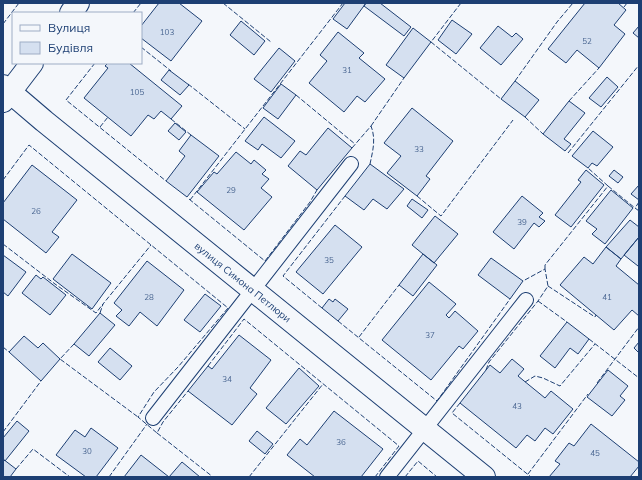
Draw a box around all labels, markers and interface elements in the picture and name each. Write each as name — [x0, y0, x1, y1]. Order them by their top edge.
legend — [12, 12, 142, 64]
text: Вулиця — [48, 20, 90, 35]
house number: 103 — [160, 27, 174, 37]
house number: 52 — [582, 36, 592, 46]
text: Будівля — [48, 40, 93, 55]
house number: 31 — [342, 65, 352, 75]
house number: 105 — [130, 87, 144, 97]
house number: 33 — [414, 144, 424, 154]
house number: 29 — [226, 185, 236, 195]
house number: 26 — [31, 206, 41, 216]
house number: 39 — [517, 217, 527, 227]
street label: вулиця Симона Петлюри — [192, 240, 294, 325]
house number: 35 — [324, 255, 334, 265]
house number: 28 — [144, 292, 154, 302]
house number: 41 — [602, 292, 612, 302]
house number: 37 — [425, 330, 435, 340]
house number: 34 — [222, 374, 232, 384]
house number: 43 — [512, 401, 522, 411]
house number: 36 — [336, 437, 346, 447]
house number: 30 — [82, 446, 92, 456]
house number: 45 — [590, 448, 600, 458]

